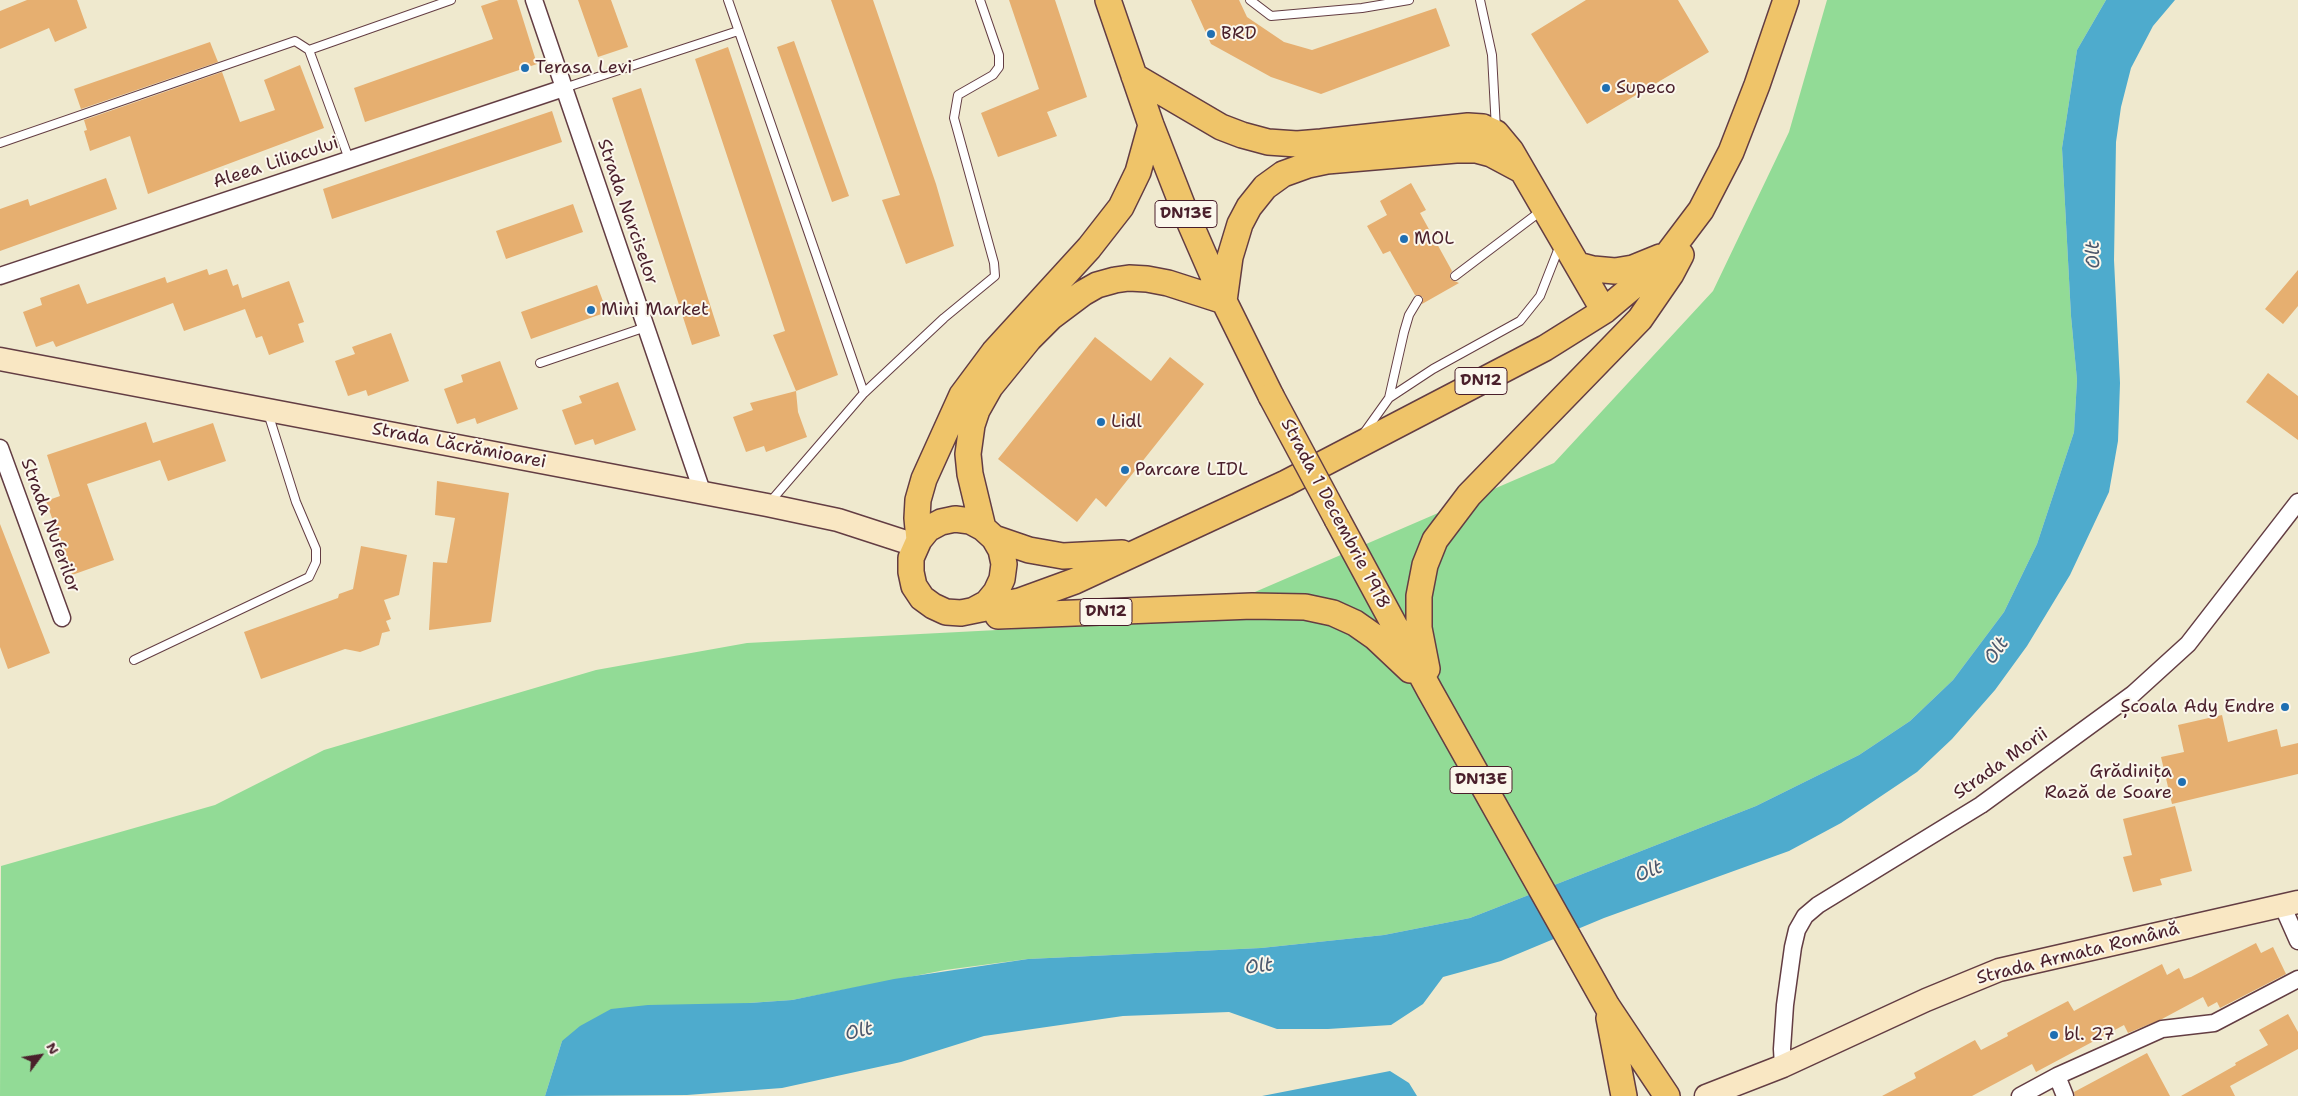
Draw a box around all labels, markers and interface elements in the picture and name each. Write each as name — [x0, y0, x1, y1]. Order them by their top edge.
place label: BRD — [1221, 23, 1257, 45]
marker: BRD — [1205, 28, 1217, 40]
place label: Terasa Levi — [535, 57, 632, 79]
marker: Terasa Levi — [519, 62, 531, 74]
place label: Supeco — [1616, 77, 1676, 99]
marker: Supeco — [1600, 82, 1612, 94]
street label: Aleea Liliacului — [210, 133, 342, 193]
street label: Strada Narciselor — [592, 136, 662, 288]
road number: DN13E — [1155, 200, 1217, 228]
place label: MOL — [1414, 228, 1454, 250]
marker: MOL — [1398, 233, 1410, 245]
water label: Olt — [2082, 241, 2106, 269]
place label: Mini Market — [601, 299, 709, 321]
marker: Mini Market — [585, 304, 597, 316]
road number: DN12 — [1455, 368, 1507, 394]
place label: Lidl — [1111, 411, 1142, 433]
street label: Strada 1 Decembrie 1918 — [1276, 415, 1394, 613]
marker: Lidl — [1095, 416, 1107, 428]
street label: Strada Lăcrămioarei — [370, 419, 548, 473]
street label: Strada Nuferilor — [16, 456, 84, 596]
place label: Parcare LIDL — [1135, 459, 1248, 481]
marker: Parcare LIDL — [1119, 464, 1131, 476]
road number: DN12 — [1080, 598, 1132, 626]
water label: Olt — [1980, 633, 2014, 669]
place label: Școala Ady Endre — [2120, 696, 2275, 718]
marker: Școala Ady Endre — [2279, 701, 2291, 713]
street label: Strada Morii — [1949, 723, 2053, 805]
place label: Grădinița Rază de Soare — [2044, 761, 2172, 804]
road number: DN13E — [1450, 766, 1512, 794]
marker: Grădinița Rază de Soare — [2176, 776, 2188, 788]
water label: Olt — [1632, 856, 1666, 888]
street label: Strada Armata Română — [1974, 918, 2182, 990]
water label: Olt — [1244, 954, 1274, 980]
water label: Olt — [843, 1018, 875, 1046]
place label: bl. 27 — [2064, 1024, 2115, 1046]
marker: bl. 27 — [2048, 1029, 2060, 1041]
north arrow — [15, 1031, 65, 1081]
text: N — [42, 1039, 63, 1058]

